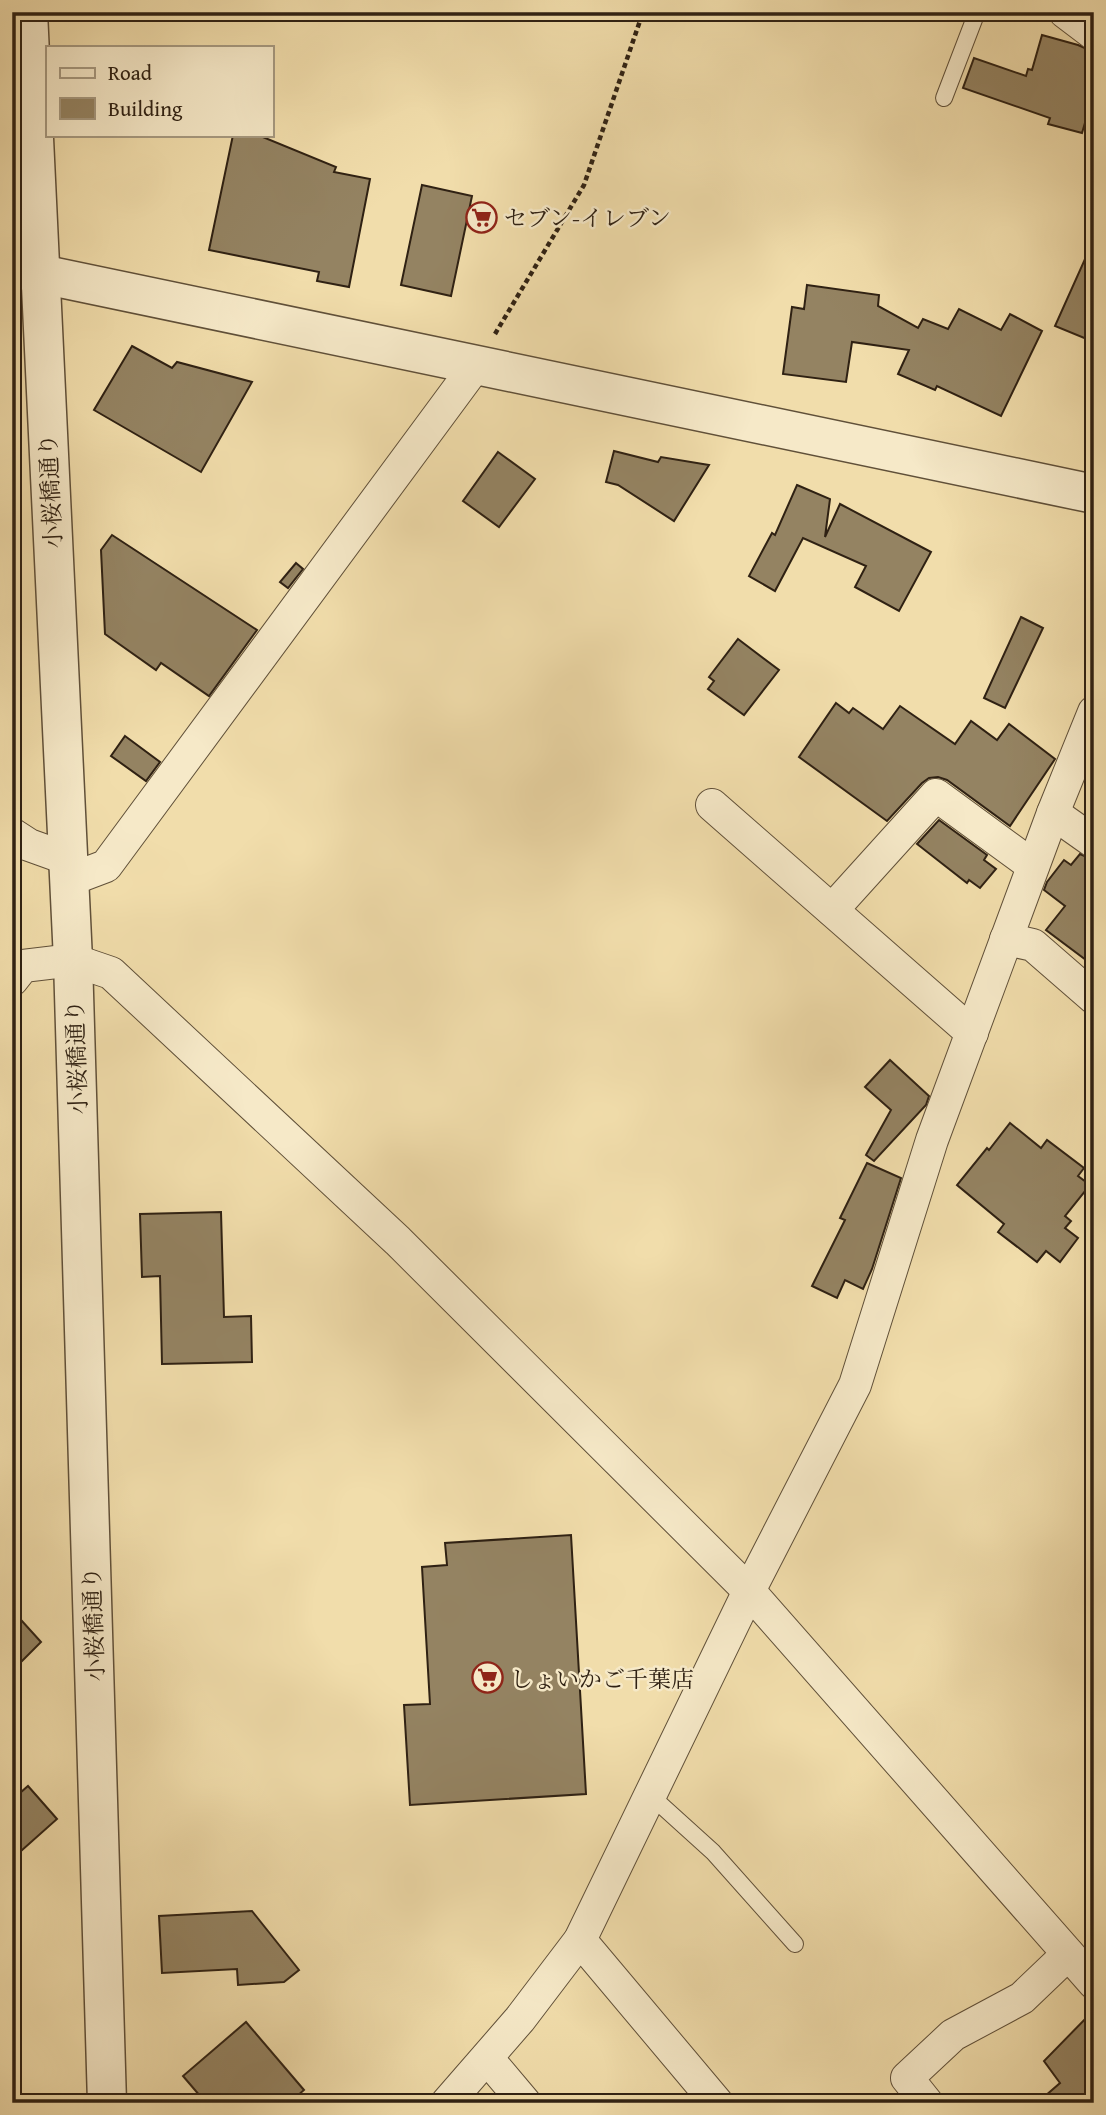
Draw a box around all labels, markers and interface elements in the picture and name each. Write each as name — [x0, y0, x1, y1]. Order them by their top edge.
legend — [46, 46, 273, 136]
text: Road — [108, 57, 153, 88]
text: Building — [108, 93, 183, 124]
supermarket icon: セブン-イレブン — [464, 200, 498, 234]
place label: セブン-イレブン — [504, 201, 671, 234]
street label: 小桜橋通り — [31, 433, 69, 549]
street label: 小桜橋通り — [58, 999, 94, 1115]
street label: 小桜橋通り — [75, 1566, 111, 1682]
supermarket icon: しょいかご千葉店 — [470, 1661, 504, 1695]
place label: しょいかご千葉店 — [510, 1662, 694, 1695]

